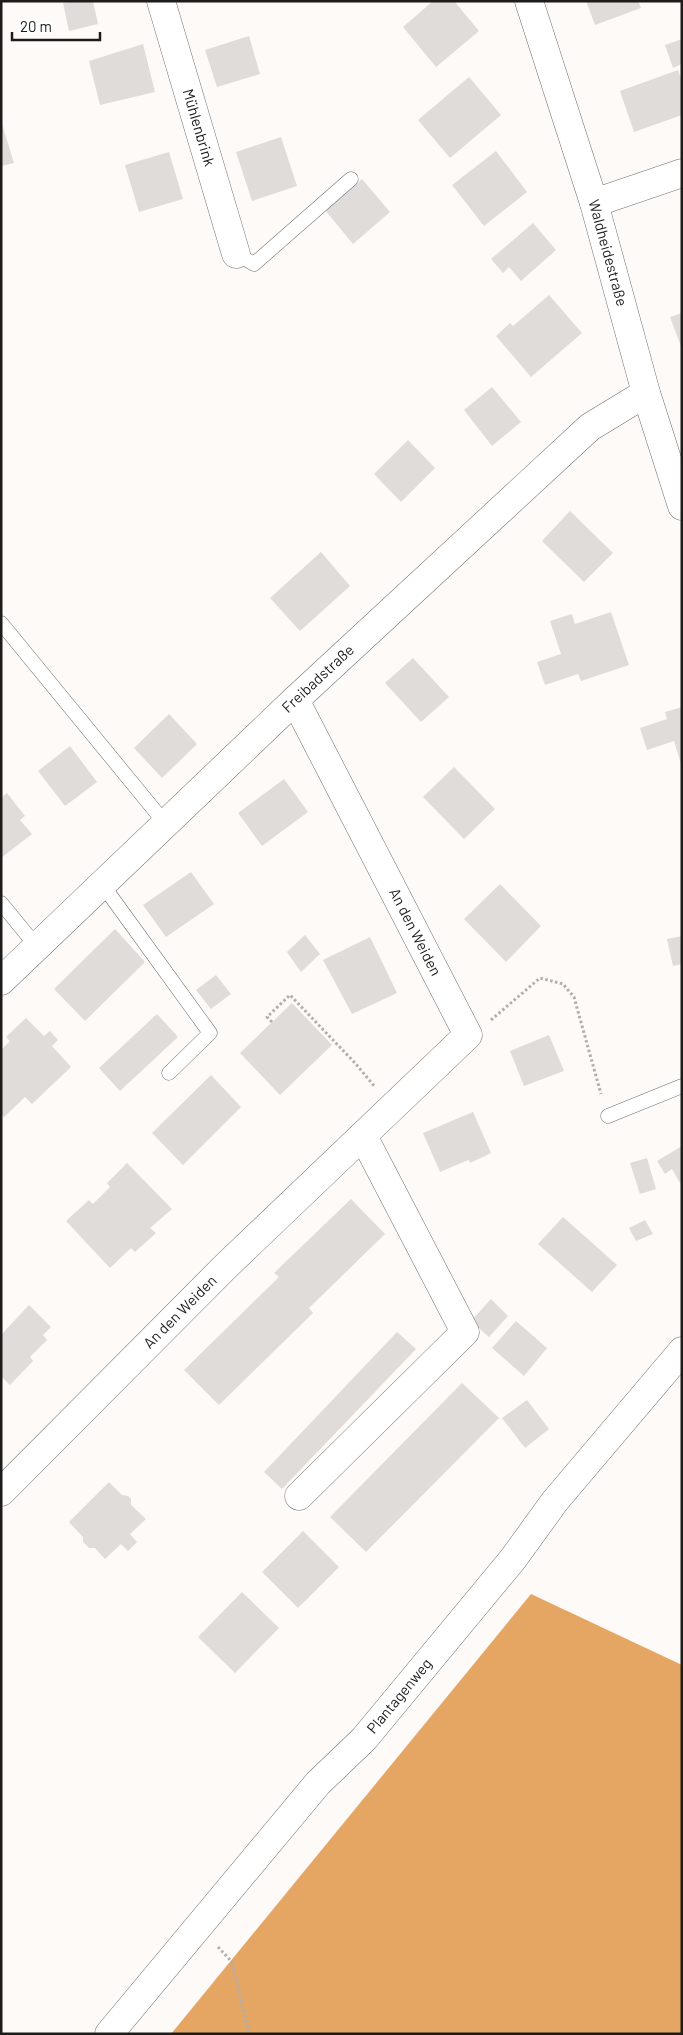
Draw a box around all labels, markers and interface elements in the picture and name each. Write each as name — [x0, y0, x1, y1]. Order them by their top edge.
scale bar — [12, 10, 100, 42]
text: 20 m — [20, 17, 52, 35]
street label: Mühlenbrink — [180, 87, 220, 168]
street label: Waldheidestraße — [585, 197, 632, 308]
street label: Freibadstraße — [278, 640, 357, 716]
street label: An den Weiden — [386, 885, 446, 978]
street label: An den Weiden — [139, 1271, 220, 1352]
street label: Plantagenweg — [363, 1654, 435, 1737]

